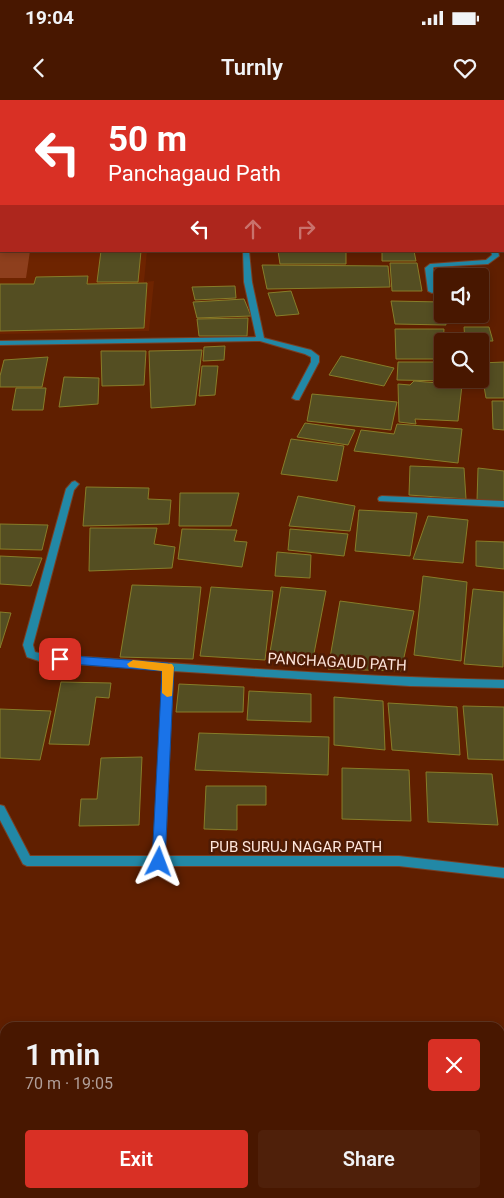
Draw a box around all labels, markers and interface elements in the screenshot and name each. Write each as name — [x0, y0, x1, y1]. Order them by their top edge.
text: 19:04 — [25, 6, 74, 29]
icon: back — [25, 54, 53, 82]
icon: heart — [451, 54, 479, 82]
text: Turnly — [221, 55, 283, 80]
text: 50 m — [108, 119, 187, 160]
icon: left — [25, 120, 90, 185]
text: Panchagaud Path — [108, 161, 281, 186]
icon: left — [186, 215, 214, 243]
icon: ahead — [239, 215, 267, 243]
icon: right — [292, 215, 320, 243]
map controls — [434, 268, 489, 388]
button: sound — [434, 268, 489, 323]
button: search — [434, 333, 489, 388]
pin — [39, 638, 81, 680]
icon: arrive — [46, 645, 74, 673]
street label: PANCHAGAUD PATH — [267, 649, 407, 675]
position arrow — [132, 835, 184, 887]
street label: PUB SURUJ NAGAR PATH — [210, 838, 382, 856]
text: 1 min — [25, 1037, 100, 1072]
button: close — [428, 1039, 480, 1091]
text: 70 m · 19:05 — [25, 1074, 113, 1093]
button: Exit — [25, 1130, 248, 1188]
button: Share — [258, 1130, 480, 1188]

